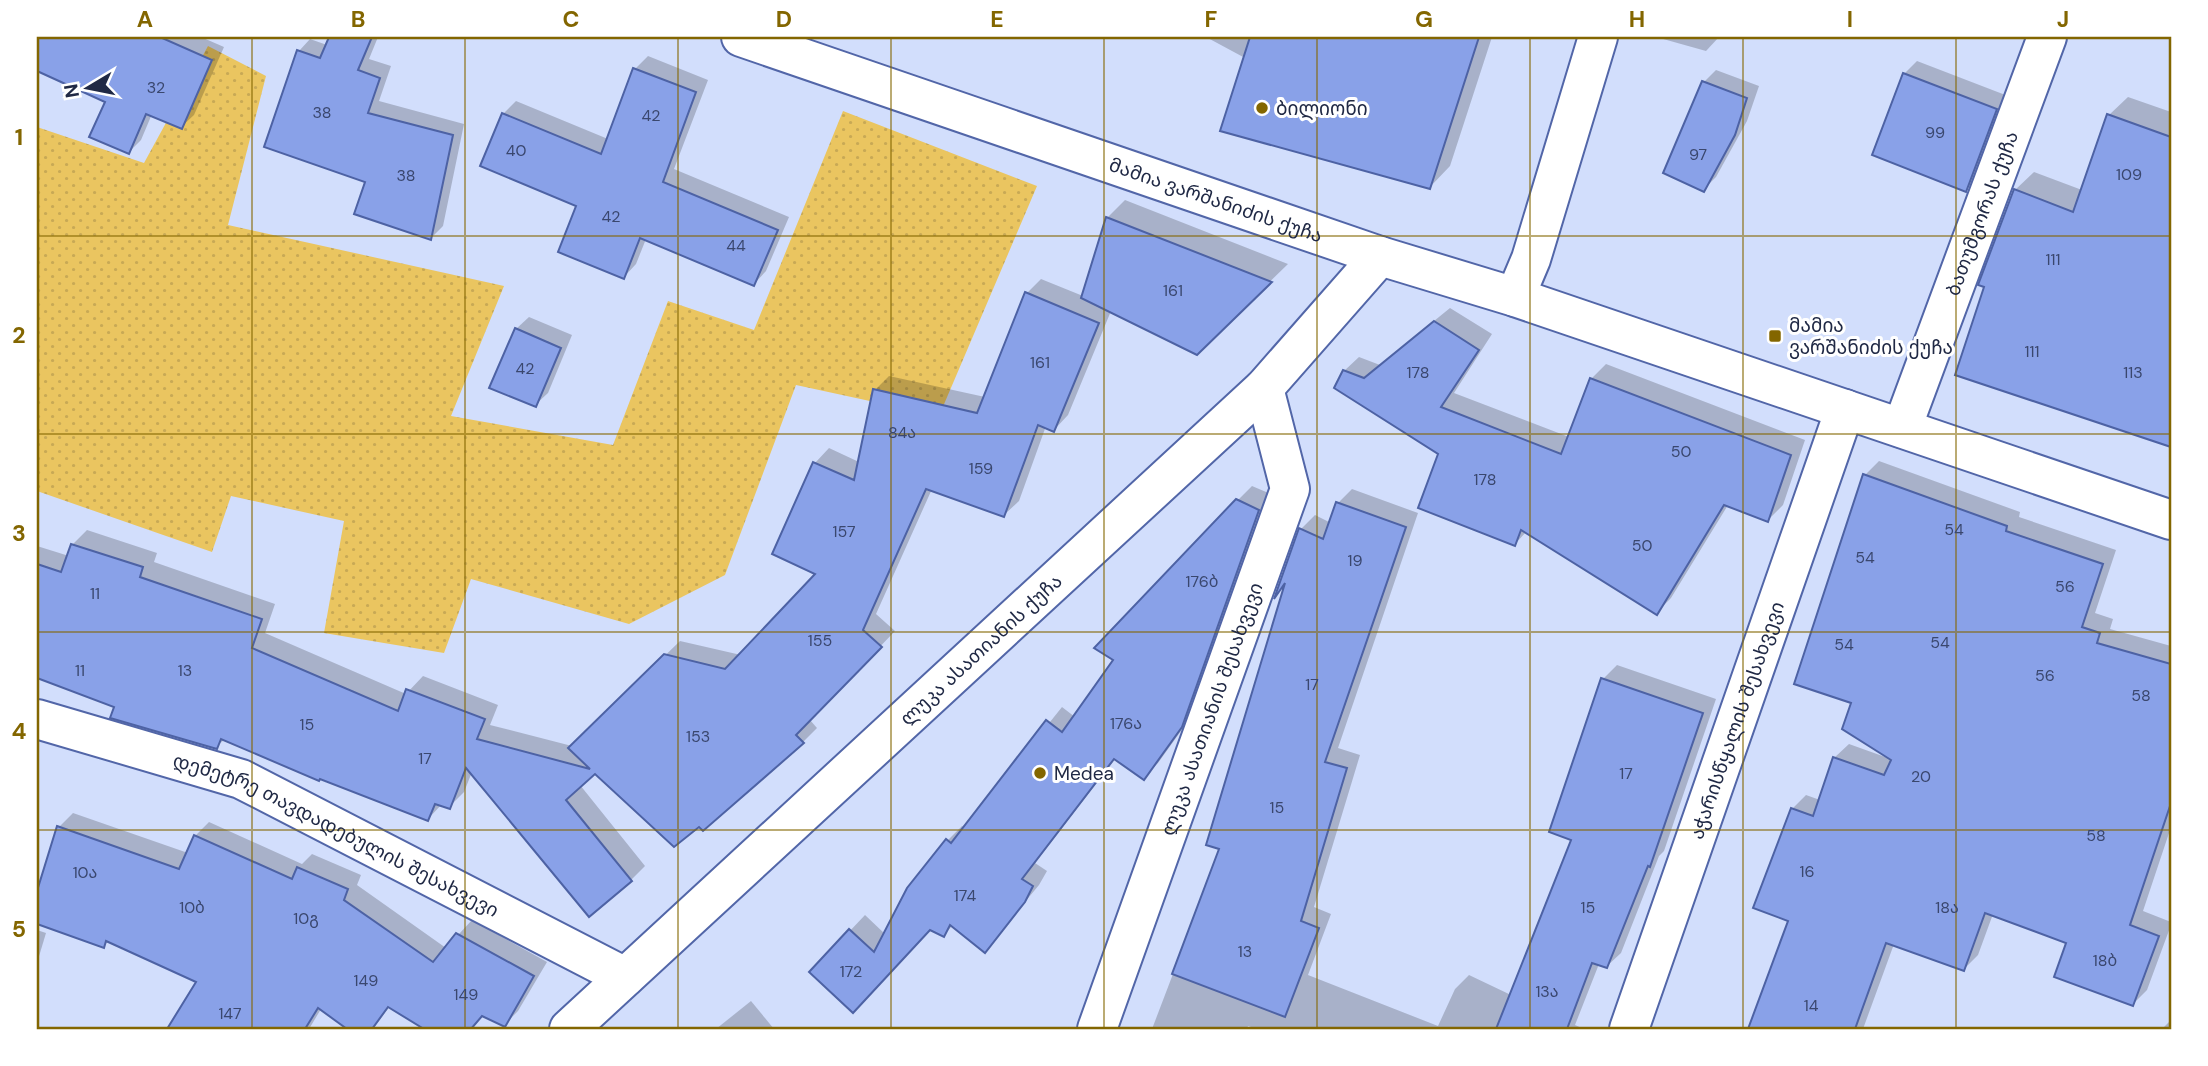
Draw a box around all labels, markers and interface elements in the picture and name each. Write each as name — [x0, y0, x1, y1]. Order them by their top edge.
text: A — [137, 4, 153, 34]
text: B — [351, 4, 365, 34]
text: C — [563, 4, 579, 34]
text: D — [776, 4, 792, 34]
text: E — [990, 4, 1004, 34]
text: F — [1205, 4, 1218, 34]
text: G — [1415, 4, 1433, 34]
text: H — [1629, 4, 1645, 34]
text: I — [1847, 4, 1853, 34]
text: J — [2057, 4, 2069, 34]
north arrow — [52, 52, 122, 122]
house number: 32 — [147, 77, 165, 98]
text: N — [58, 82, 85, 100]
place label: ბილიონი — [1276, 96, 1368, 121]
marker: ბილიონი — [1254, 100, 1270, 116]
house number: 38 — [312, 102, 332, 123]
house number: 42 — [642, 105, 660, 126]
text: 1 — [15, 122, 23, 152]
house number: 99 — [1925, 122, 1945, 143]
street label: ბათუმგორას ქუჩა — [1940, 128, 2024, 299]
house number: 40 — [506, 140, 526, 161]
house number: 97 — [1689, 144, 1707, 165]
street label: მამია ვარშანიძის ქუჩა — [1106, 152, 1326, 248]
house number: 109 — [2116, 164, 2142, 185]
house number: 38 — [396, 165, 416, 186]
house number: 42 — [602, 206, 620, 227]
house number: 44 — [726, 235, 746, 256]
house number: 111 — [2046, 249, 2060, 270]
house number: 161 — [1163, 280, 1183, 301]
place label: მამია ვარშანიძის ქუჩა — [1789, 313, 1953, 360]
text: 2 — [12, 320, 26, 350]
marker: მამია ვარშანიძის ქუჩა — [1767, 328, 1783, 344]
house number: 111 — [2025, 341, 2039, 362]
house number: 161 — [1030, 352, 1050, 373]
house number: 42 — [516, 358, 534, 379]
house number: 178 — [1407, 362, 1430, 383]
house number: 113 — [2123, 362, 2143, 383]
house number: 84ა — [888, 422, 916, 443]
house number: 50 — [1671, 441, 1691, 462]
house number: 159 — [969, 458, 993, 479]
house number: 178 — [1474, 469, 1497, 490]
text: 3 — [12, 518, 26, 548]
house number: 54 — [1944, 519, 1964, 540]
house number: 157 — [832, 521, 856, 542]
house number: 50 — [1632, 535, 1652, 556]
house number: 54 — [1855, 547, 1875, 568]
house number: 19 — [1347, 550, 1363, 571]
street label: ლუკა ასათიანის ქუჩა — [895, 569, 1067, 731]
house number: 176ბ — [1186, 571, 1218, 592]
house number: 56 — [2055, 576, 2075, 597]
street label: ლუკა ასათიანის შესახვევი — [1155, 579, 1269, 839]
house number: 11 — [90, 583, 100, 604]
street label: აჭარისწყალის შესახვევი — [1684, 598, 1790, 843]
house number: 155 — [808, 630, 832, 651]
house number: 54 — [1930, 632, 1950, 653]
house number: 54 — [1834, 634, 1854, 655]
house number: 11 — [75, 660, 85, 681]
house number: 13 — [178, 660, 192, 681]
house number: 56 — [2035, 665, 2055, 686]
house number: 17 — [1305, 674, 1319, 695]
house number: 58 — [2131, 685, 2151, 706]
house number: 176ა — [1110, 713, 1142, 734]
house number: 15 — [300, 714, 314, 735]
text: 4 — [12, 716, 27, 746]
house number: 153 — [686, 726, 710, 747]
street label: დემეტრე თავდადებულის შესახვევი — [170, 748, 503, 923]
house number: 17 — [418, 748, 432, 769]
place label: Medea — [1054, 761, 1114, 786]
house number: 17 — [1619, 763, 1633, 784]
marker: Medea — [1032, 765, 1048, 781]
house number: 20 — [1911, 766, 1931, 787]
house number: 15 — [1270, 797, 1284, 818]
house number: 58 — [2086, 825, 2106, 846]
house number: 16 — [1799, 861, 1815, 882]
house number: 10ა — [73, 862, 97, 883]
house number: 174 — [954, 885, 976, 906]
house number: 10ბ — [179, 897, 205, 918]
house number: 15 — [1581, 897, 1595, 918]
house number: 18ა — [1935, 897, 1959, 918]
house number: 10გ — [293, 908, 319, 929]
text: 5 — [12, 914, 26, 944]
house number: 13 — [1238, 941, 1252, 962]
house number: 18ბ — [2093, 950, 2117, 971]
house number: 172 — [840, 961, 862, 982]
house number: 149 — [354, 970, 378, 991]
house number: 13ა — [1535, 981, 1559, 1002]
house number: 149 — [454, 984, 478, 1005]
house number: 14 — [1804, 995, 1819, 1016]
house number: 147 — [218, 1003, 242, 1024]

